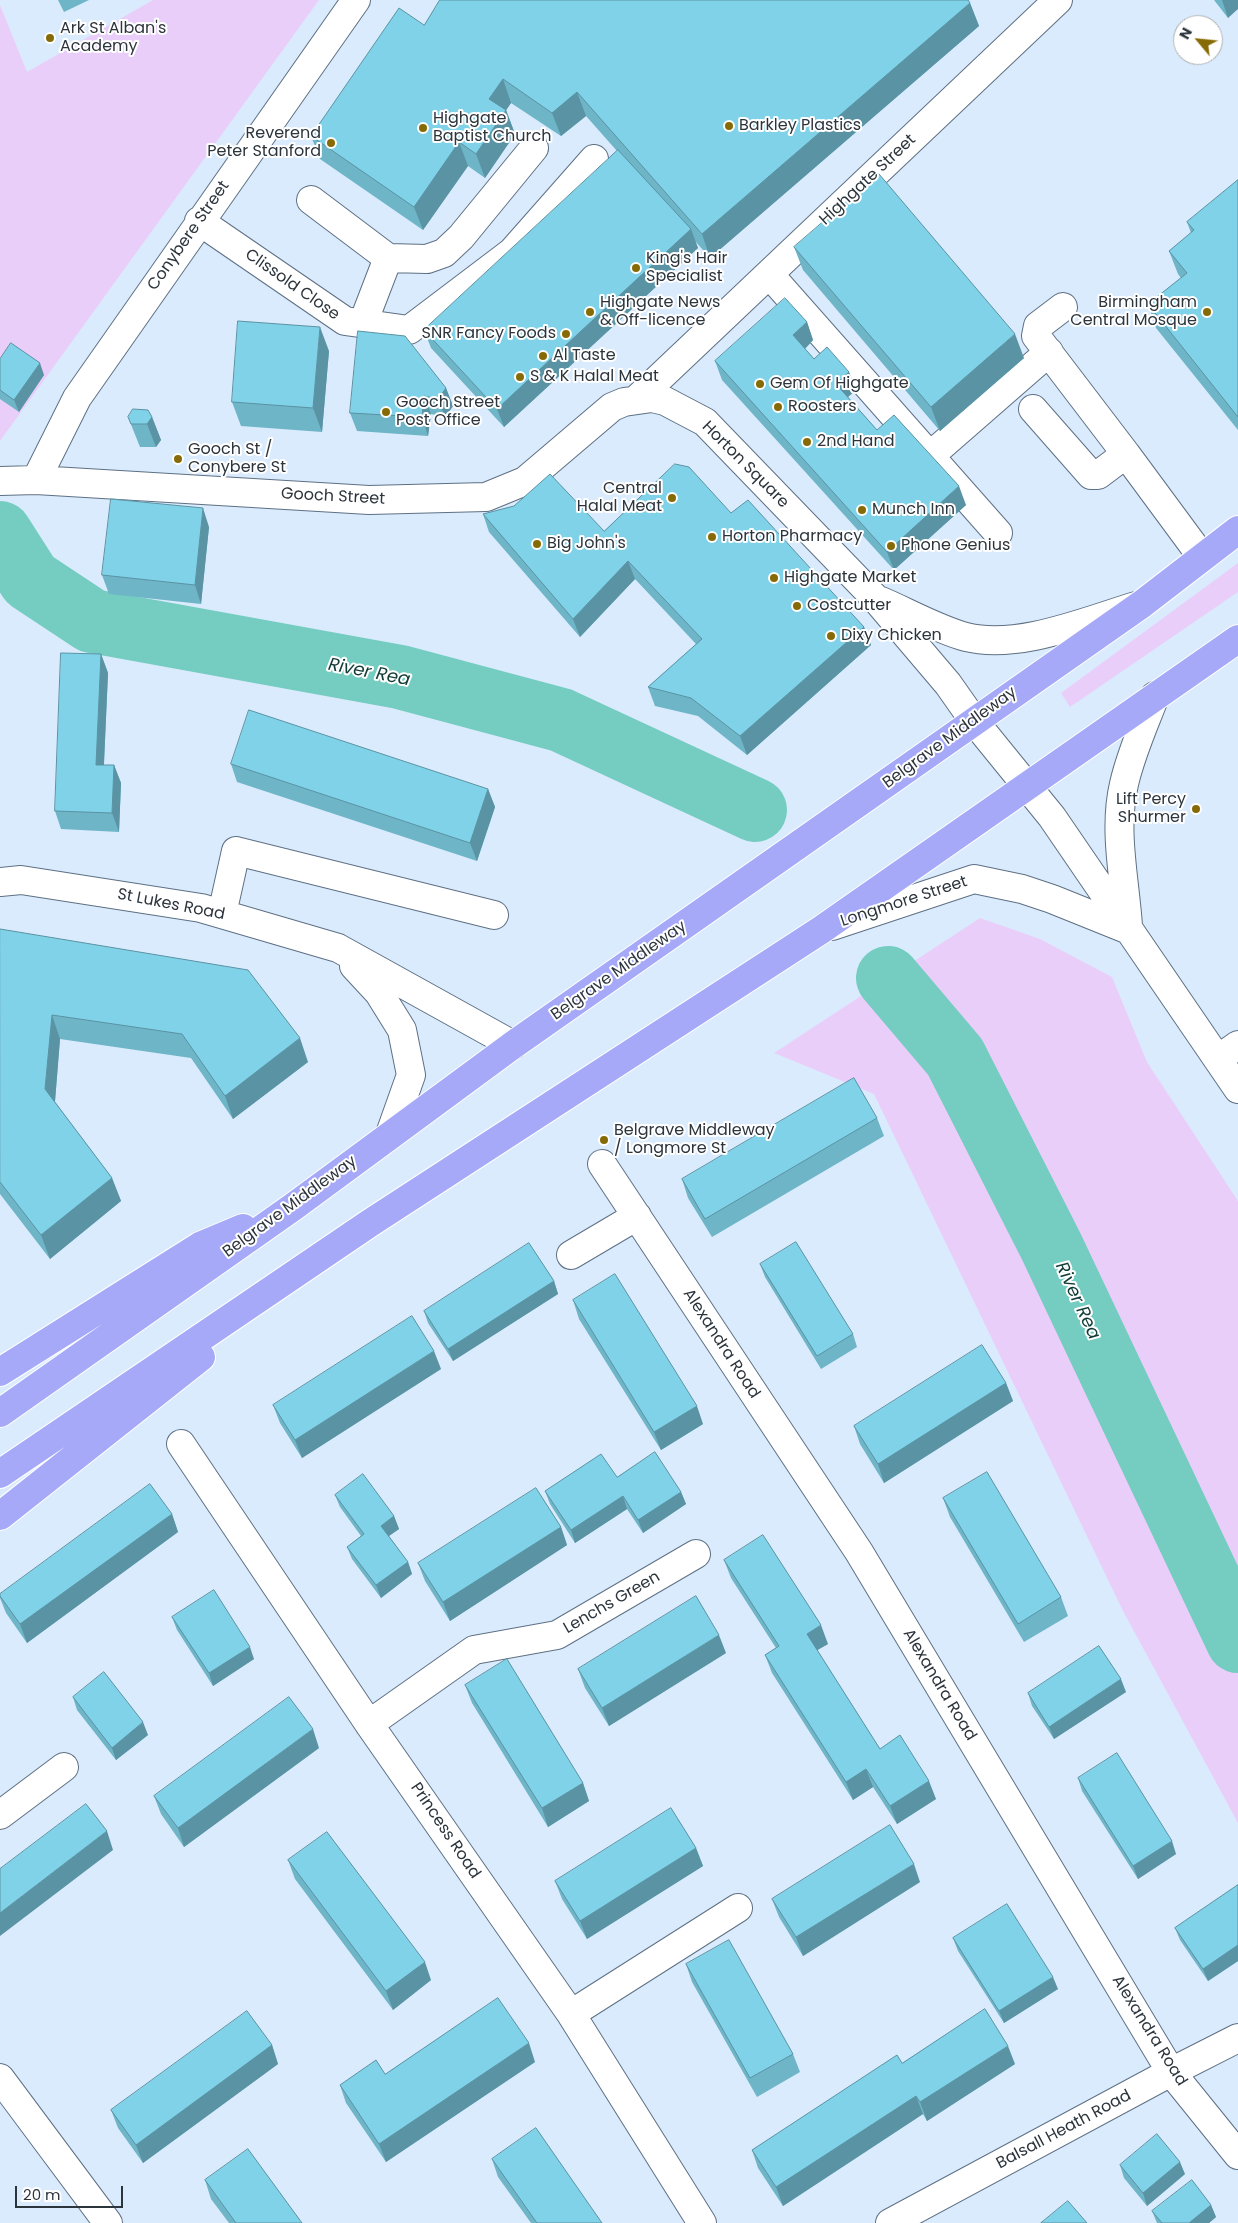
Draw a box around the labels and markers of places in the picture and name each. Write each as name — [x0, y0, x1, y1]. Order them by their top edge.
place label: Ark St Alban's Academy — [60, 19, 166, 57]
marker: Ark St Alban's Academy — [44, 32, 56, 44]
place label: Highgate Baptist Church — [433, 109, 551, 147]
place label: Barkley Plastics — [739, 116, 861, 136]
marker: Barkley Plastics — [723, 120, 735, 132]
marker: Highgate Baptist Church — [417, 122, 429, 134]
place label: Reverend Peter Stanford — [207, 124, 321, 162]
marker: Reverend Peter Stanford — [325, 137, 337, 149]
place label: King's Hair Specialist — [646, 249, 728, 287]
marker: King's Hair Specialist — [630, 262, 642, 274]
place label: Highgate News & Off-licence — [600, 293, 720, 331]
place label: Birmingham Central Mosque — [1070, 293, 1197, 331]
marker: Highgate News & Off-licence — [584, 306, 596, 318]
marker: Birmingham Central Mosque — [1201, 306, 1213, 318]
place label: SNR Fancy Foods — [422, 324, 556, 344]
marker: SNR Fancy Foods — [560, 328, 572, 340]
place label: Al Taste — [553, 346, 616, 366]
marker: Al Taste — [537, 350, 549, 362]
place label: S & K Halal Meat — [530, 367, 659, 387]
marker: S & K Halal Meat — [514, 371, 526, 383]
place label: Gem Of Highgate — [770, 374, 909, 394]
marker: Gem Of Highgate — [754, 378, 766, 390]
place label: Gooch Street Post Office — [396, 393, 500, 431]
place label: Roosters — [788, 397, 857, 417]
marker: Roosters — [772, 401, 784, 413]
marker: Gooch Street Post Office — [380, 406, 392, 418]
place label: 2nd Hand — [817, 432, 894, 452]
marker: 2nd Hand — [801, 436, 813, 448]
place label: Gooch St / Conybere St — [188, 440, 286, 478]
marker: Gooch St / Conybere St — [172, 453, 184, 465]
place label: Central Halal Meat — [577, 479, 662, 517]
marker: Central Halal Meat — [666, 492, 678, 504]
place label: Munch Inn — [872, 500, 955, 520]
marker: Munch Inn — [856, 504, 868, 516]
place label: Horton Pharmacy — [722, 527, 862, 547]
marker: Horton Pharmacy — [706, 531, 718, 543]
place label: Big John's — [547, 534, 626, 554]
place label: Phone Genius — [901, 536, 1010, 556]
marker: Big John's — [531, 538, 543, 550]
marker: Phone Genius — [885, 540, 897, 552]
place label: Highgate Market — [784, 568, 916, 588]
marker: Highgate Market — [768, 572, 780, 584]
place label: Costcutter — [807, 596, 891, 616]
marker: Costcutter — [791, 600, 803, 612]
place label: Dixy Chicken — [841, 626, 942, 646]
marker: Dixy Chicken — [825, 630, 837, 642]
place label: Lift Percy Shurmer — [1116, 790, 1186, 828]
marker: Lift Percy Shurmer — [1190, 803, 1202, 815]
place label: Belgrave Middleway / Longmore St — [614, 1121, 775, 1159]
marker: Belgrave Middleway / Longmore St — [598, 1134, 610, 1146]

